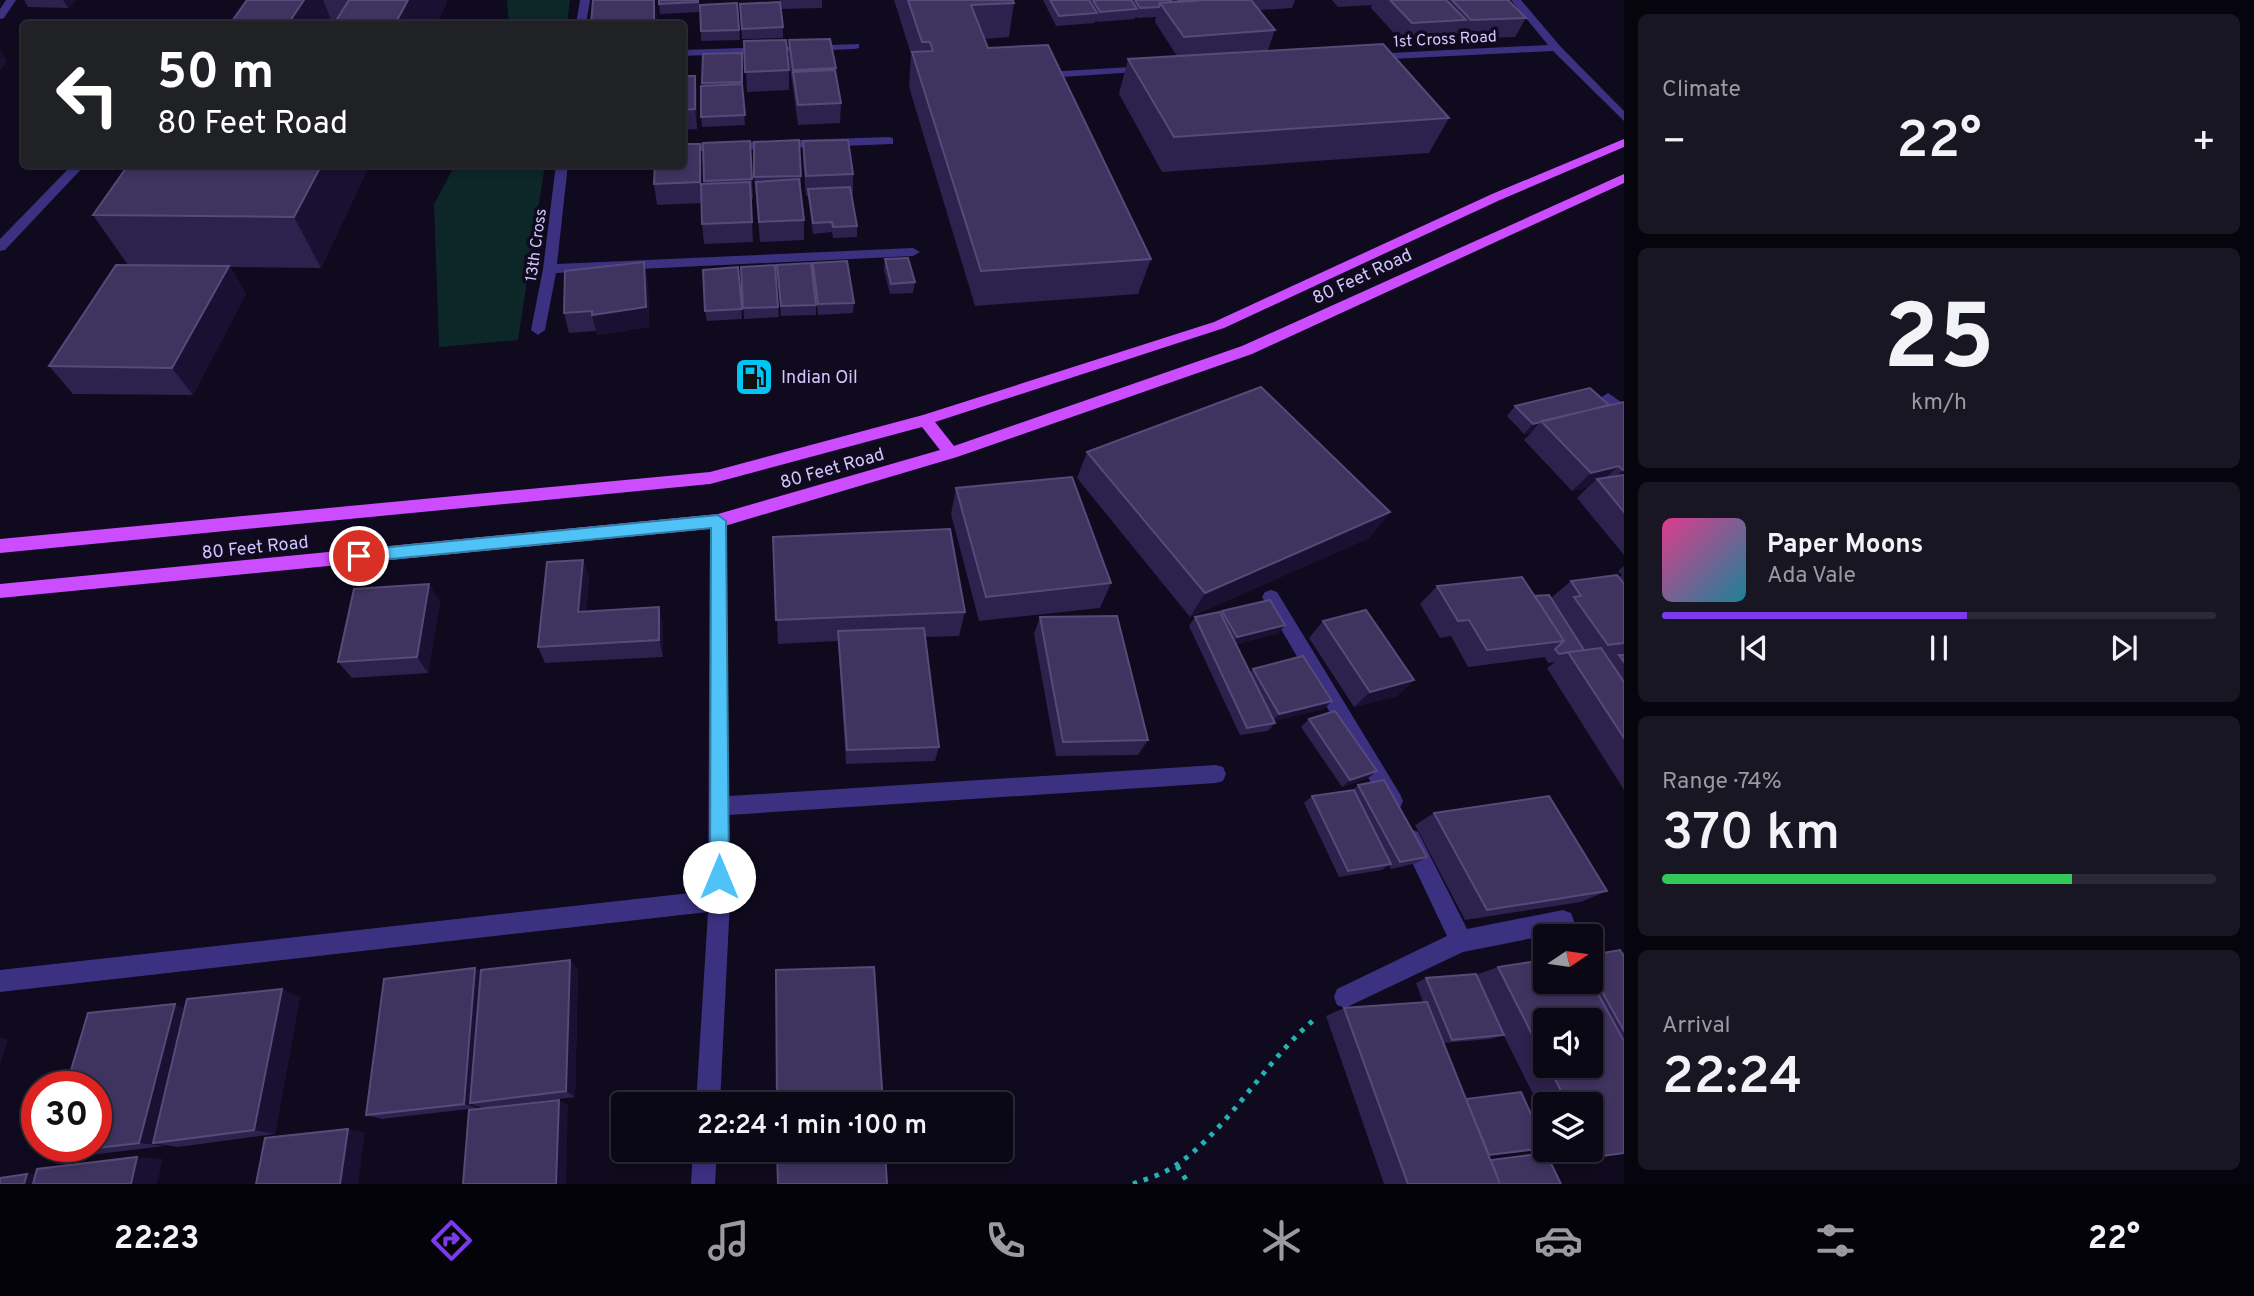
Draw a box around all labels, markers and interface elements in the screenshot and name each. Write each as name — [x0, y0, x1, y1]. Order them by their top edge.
street label: 1st Cross Road — [1393, 27, 1497, 53]
text: 50 m — [157, 44, 274, 106]
icon: left — [42, 49, 133, 140]
text: Climate — [1662, 76, 1741, 105]
text: 80 Feet Road — [157, 105, 348, 145]
text: 22° — [1896, 110, 1982, 176]
text: − — [1662, 119, 1687, 168]
text: + — [2191, 119, 2216, 168]
street label: 13th Cross — [522, 207, 552, 283]
street label: 80 Feet Road — [1309, 244, 1416, 310]
text: 25 — [1883, 286, 1995, 401]
fuel station icon: Indian Oil — [733, 356, 775, 398]
place label: Indian Oil — [781, 367, 858, 390]
text: km/h — [1911, 389, 1967, 418]
street label: 80 Feet Road — [778, 444, 887, 495]
pin — [329, 526, 389, 586]
text: Paper Moons — [1767, 529, 1923, 562]
street label: 80 Feet Road — [200, 531, 310, 566]
icon: arrive — [340, 537, 378, 575]
text: Ada Vale — [1767, 562, 1856, 591]
icon: previous — [1735, 629, 1773, 667]
icon: pause — [1920, 629, 1958, 667]
icon: next — [2105, 629, 2143, 667]
text: Range · 74% — [1662, 768, 1782, 797]
text: 370 km — [1662, 802, 1840, 868]
position arrow — [682, 840, 756, 914]
north arrow — [1533, 924, 1603, 994]
map controls — [1533, 924, 1603, 1162]
button: sound — [1533, 1008, 1603, 1078]
text: Arrival — [1662, 1012, 1731, 1041]
text: 22:24 — [1662, 1046, 1803, 1112]
speed limit sign: 30 — [21, 1071, 112, 1162]
button: layers — [1533, 1092, 1603, 1162]
text: 22:24 · 1 min · 100 m — [697, 1110, 927, 1143]
icon: directions — [427, 1216, 476, 1265]
icon: music — [704, 1216, 753, 1265]
icon: phone — [981, 1216, 1030, 1265]
icon: climate — [1257, 1216, 1306, 1265]
icon: car — [1534, 1216, 1583, 1265]
icon: filters — [1811, 1216, 1860, 1265]
text: 22:23 — [114, 1220, 200, 1260]
text: 22° — [2088, 1220, 2140, 1260]

